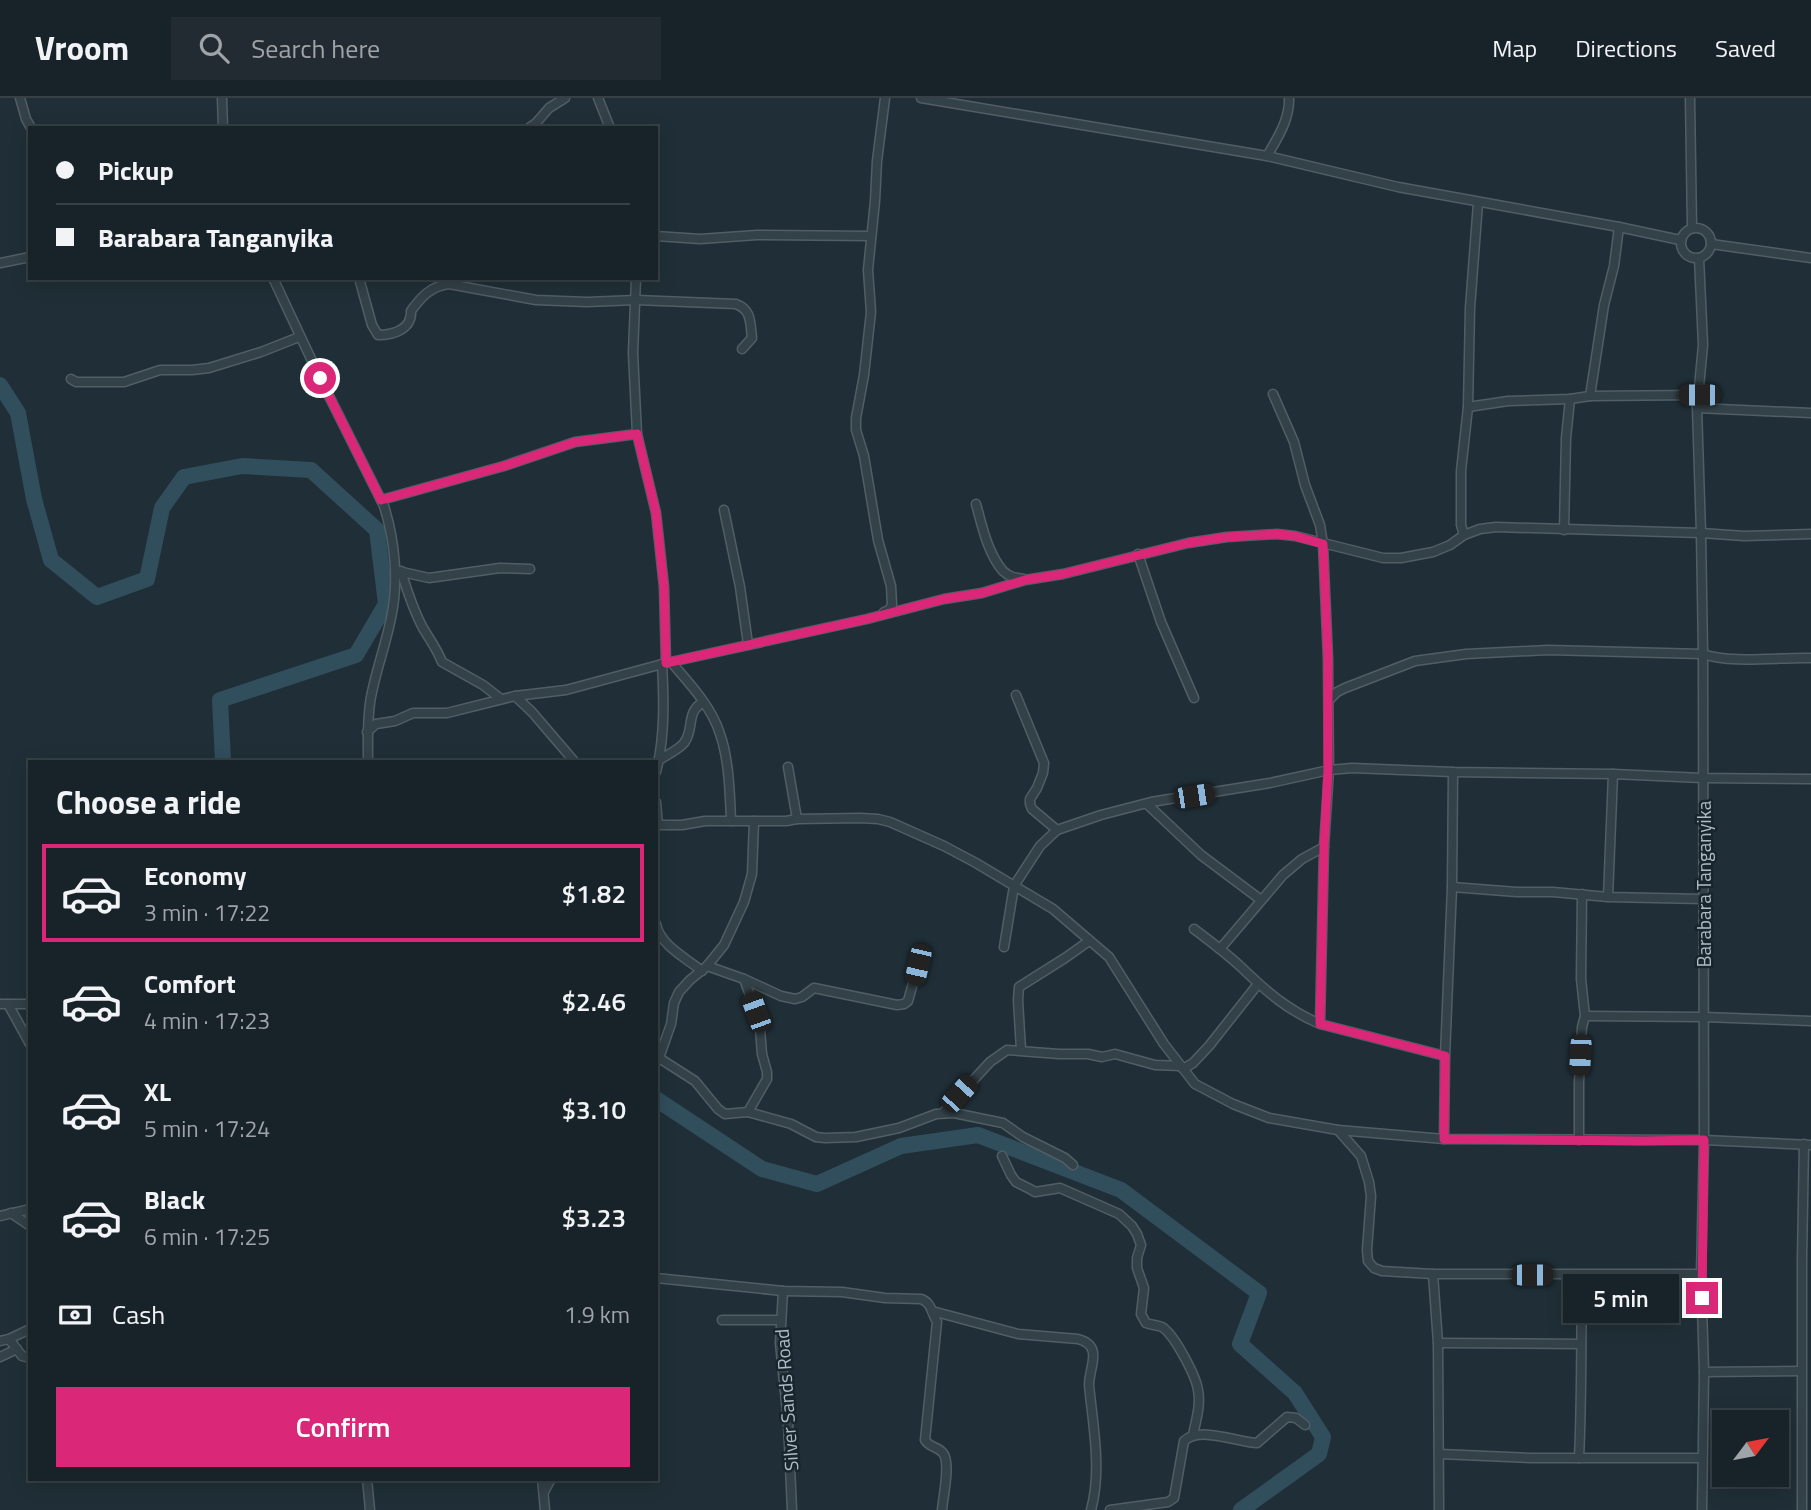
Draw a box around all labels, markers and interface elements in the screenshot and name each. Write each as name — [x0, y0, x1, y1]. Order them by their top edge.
search box — [171, 17, 661, 80]
text: Vroom — [35, 23, 129, 73]
icon: search — [195, 29, 233, 67]
text: Search here — [251, 29, 380, 68]
text: Map — [1492, 30, 1537, 66]
text: Directions — [1575, 30, 1677, 66]
text: Saved — [1715, 30, 1776, 66]
text: Pickup — [98, 151, 174, 190]
text: Barabara Tanganyika — [98, 218, 333, 257]
route start — [304, 362, 336, 394]
car — [1679, 385, 1721, 406]
text: Choose a ride — [56, 778, 241, 826]
car — [1172, 782, 1217, 810]
street label: Barabara Tanganyika — [1689, 800, 1718, 967]
text: Economy — [144, 856, 246, 895]
icon: car — [60, 862, 123, 925]
text: $1.82 — [562, 874, 626, 913]
text: 3 min · 17:22 — [144, 895, 270, 930]
car — [904, 942, 933, 988]
text: Comfort — [144, 964, 236, 1003]
icon: car — [60, 970, 123, 1033]
text: $2.46 — [562, 982, 626, 1021]
car — [739, 989, 774, 1035]
text: 4 min · 17:23 — [144, 1003, 270, 1038]
car — [1569, 1033, 1592, 1077]
car — [938, 1071, 981, 1117]
text: XL — [144, 1072, 171, 1111]
icon: car — [60, 1078, 123, 1141]
text: $3.10 — [562, 1090, 626, 1129]
text: 5 min · 17:24 — [144, 1111, 270, 1146]
text: Black — [144, 1180, 205, 1219]
icon: car — [60, 1186, 123, 1249]
text: $3.23 — [562, 1198, 626, 1237]
text: 6 min · 17:25 — [144, 1219, 270, 1254]
car — [1512, 1265, 1554, 1286]
callout: 5 min — [1562, 1274, 1678, 1322]
text: 5 min — [1593, 1281, 1649, 1316]
route end — [1686, 1282, 1718, 1314]
text: Cash — [112, 1295, 165, 1334]
icon: cash — [56, 1296, 94, 1334]
text: 1.9 km — [564, 1297, 630, 1332]
street label: Silver Sands Road — [767, 1328, 805, 1472]
button: Confirm — [56, 1387, 630, 1467]
north arrow — [1712, 1410, 1788, 1488]
map controls — [1712, 1410, 1789, 1487]

